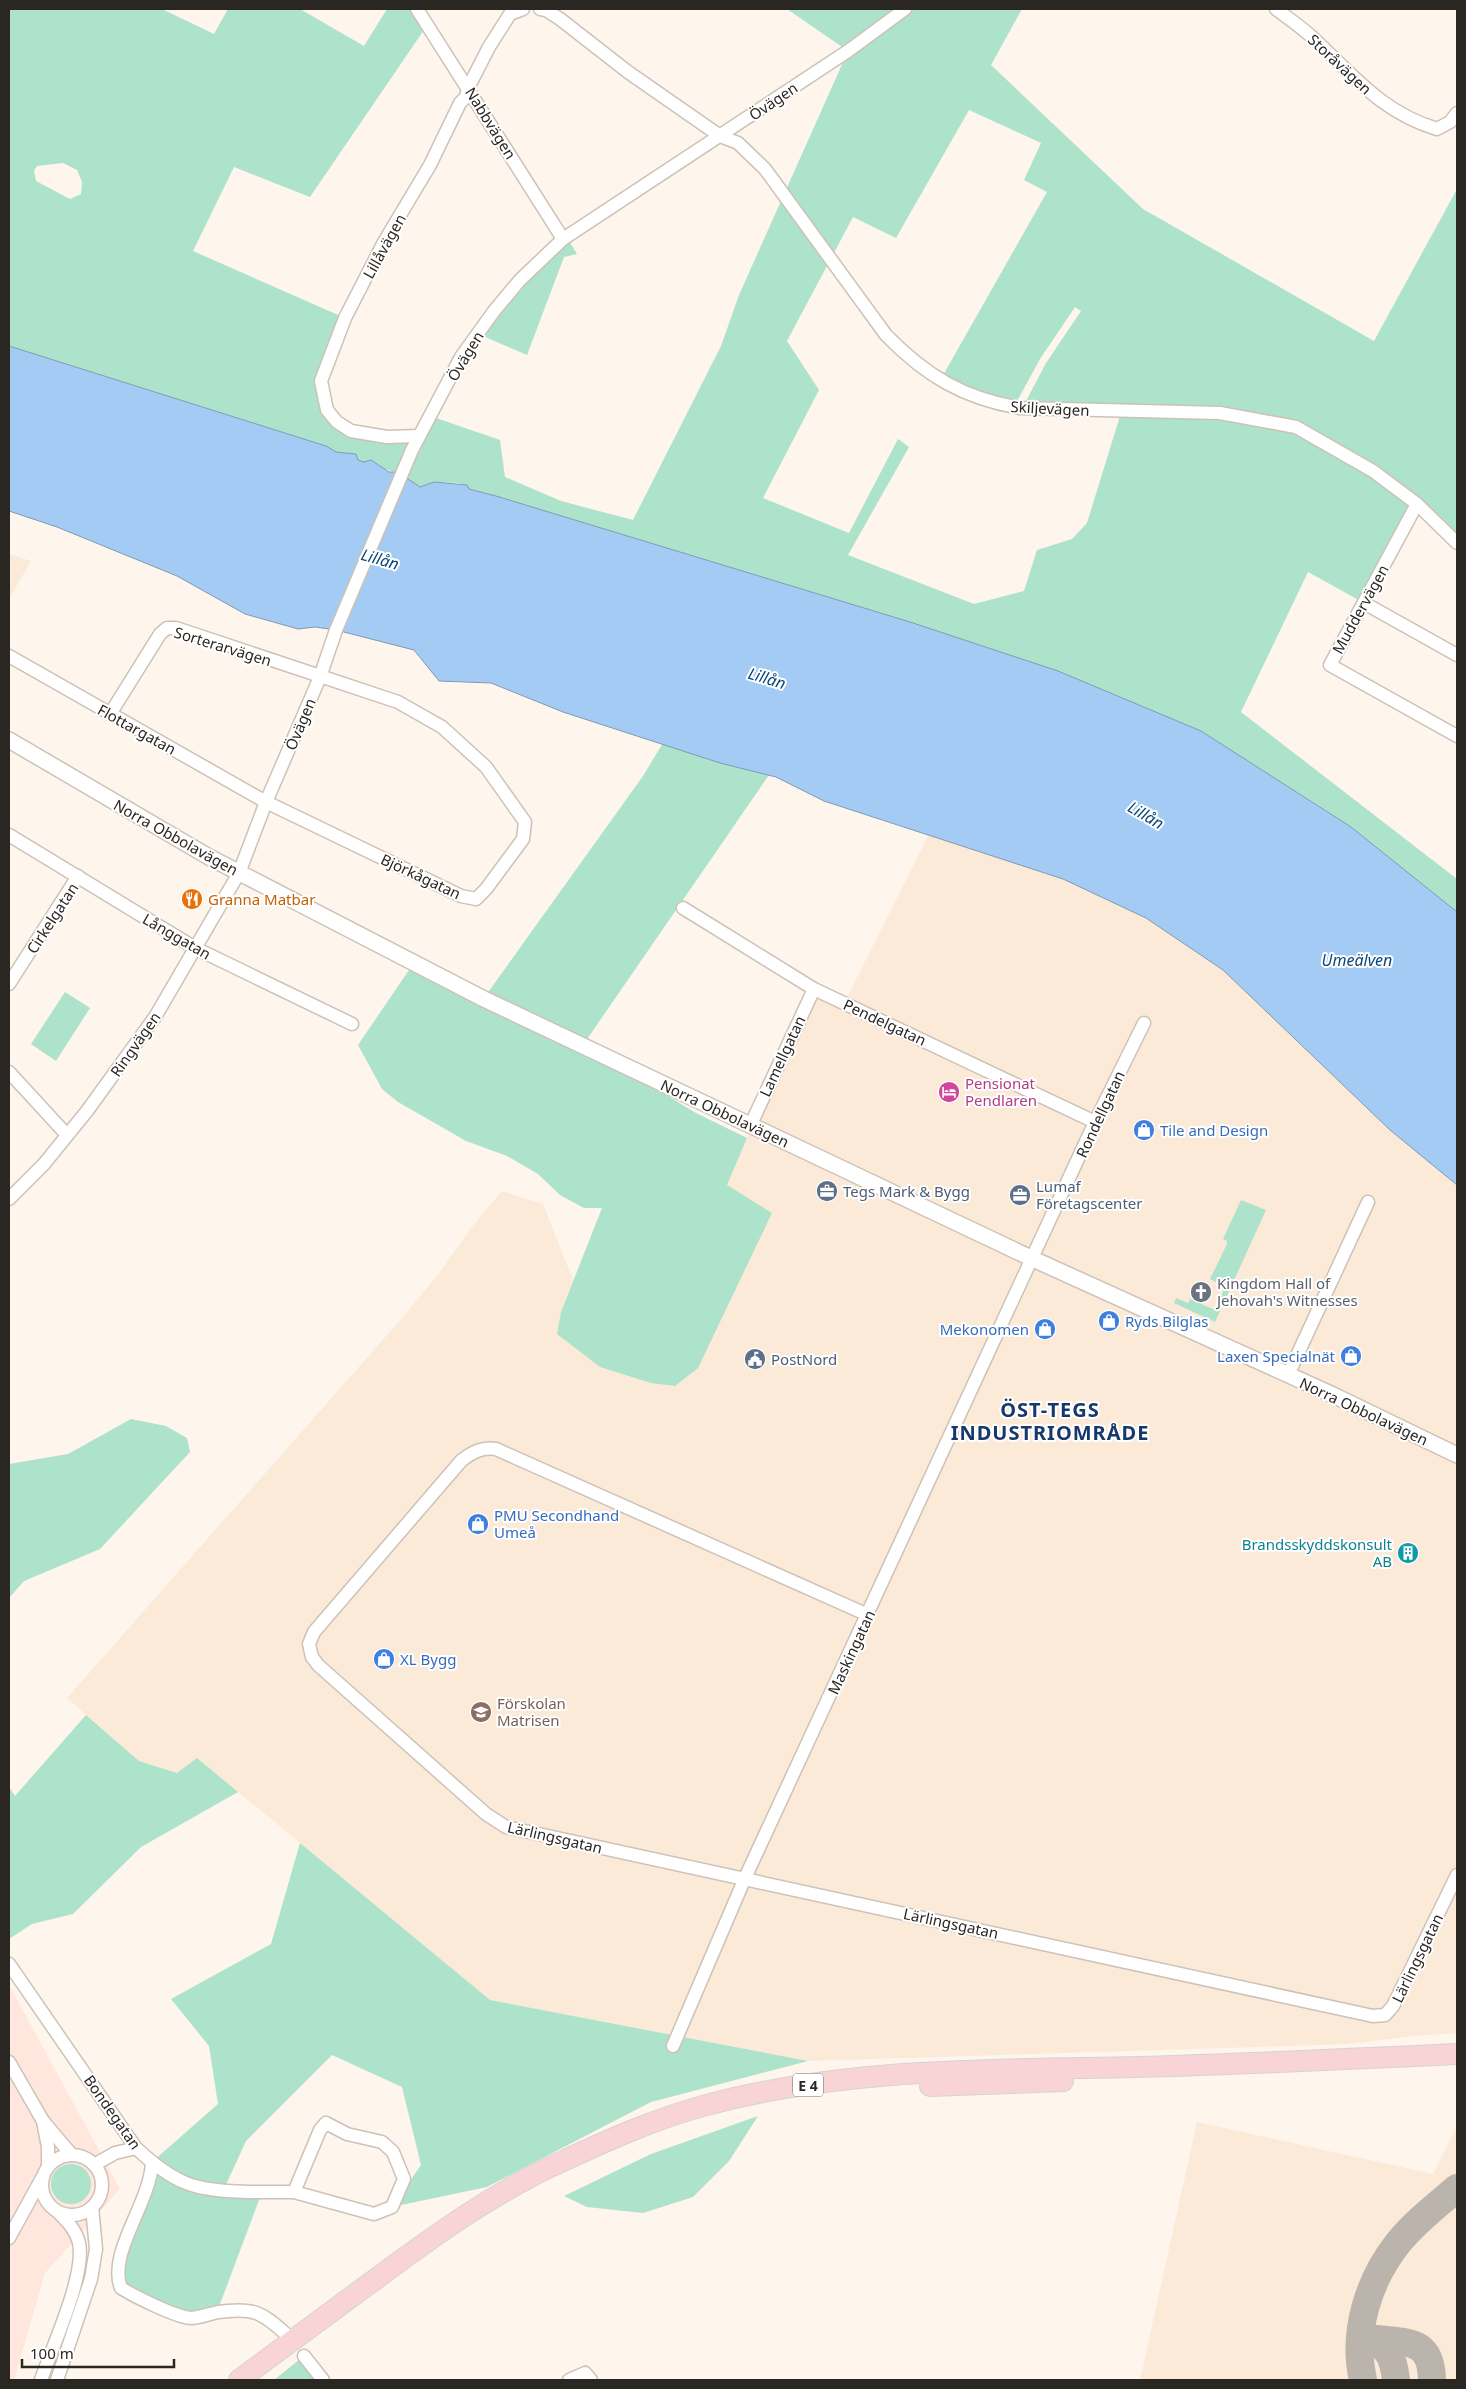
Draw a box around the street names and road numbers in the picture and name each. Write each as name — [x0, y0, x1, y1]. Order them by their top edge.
street label: Storåvägen — [1304, 29, 1376, 99]
street label: Övägen — [745, 77, 801, 125]
street label: Nabbvägen — [461, 83, 521, 163]
street label: Lillåvägen — [358, 210, 410, 282]
street label: Övägen — [442, 327, 488, 385]
street label: Skiljevägen — [1010, 396, 1090, 420]
street label: Muddervägen — [1327, 561, 1393, 657]
street label: Sorterarvägen — [172, 622, 274, 670]
street label: Övägen — [280, 695, 320, 753]
street label: Flottargatan — [94, 699, 180, 759]
street label: Norra Obbolavägen — [110, 794, 242, 880]
street label: Björkågatan — [378, 849, 464, 903]
street label: Cirkelgatan — [22, 879, 82, 957]
street label: Långgatan — [139, 908, 215, 964]
street label: Pendelgatan — [840, 994, 930, 1050]
street label: Ringvägen — [105, 1008, 165, 1080]
street label: Lamellgatan — [755, 1012, 809, 1100]
street label: Rondellgatan — [1071, 1067, 1129, 1161]
street label: Norra Obbolavägen — [658, 1074, 792, 1152]
street label: Norra Obbolavägen — [1297, 1372, 1431, 1450]
street label: Maskingatan — [823, 1606, 879, 1698]
street label: Lärlingsgatan — [506, 1816, 604, 1858]
street label: Lärlingsgatan — [902, 1903, 1000, 1943]
street label: Lärlingsgatan — [1387, 1910, 1447, 2006]
street label: Bondegatan — [80, 2071, 146, 2153]
road number: E 4 — [793, 2074, 823, 2096]

